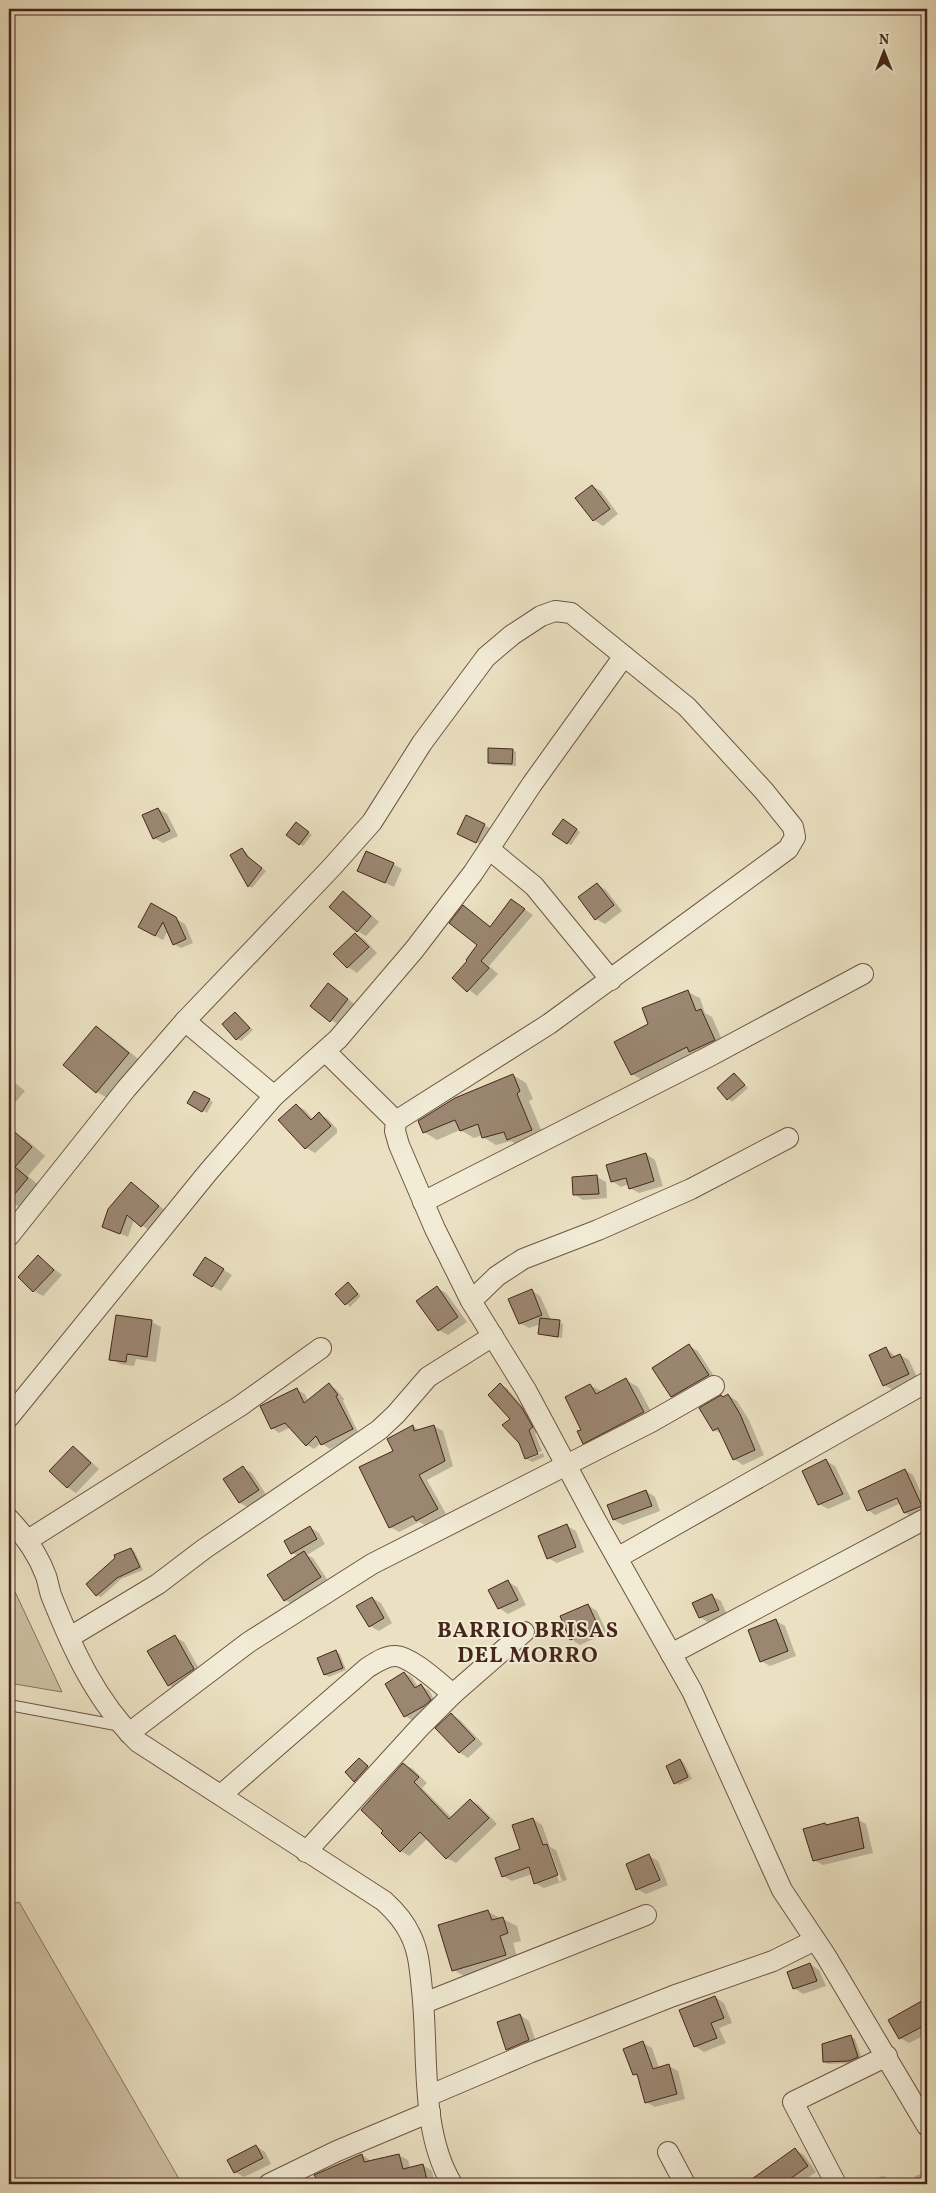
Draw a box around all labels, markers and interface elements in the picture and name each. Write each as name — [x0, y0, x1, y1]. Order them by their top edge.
north arrow — [858, 28, 908, 78]
text: N — [879, 31, 889, 50]
district label: BARRIO BRISAS DEL MORRO — [437, 1616, 619, 1672]

